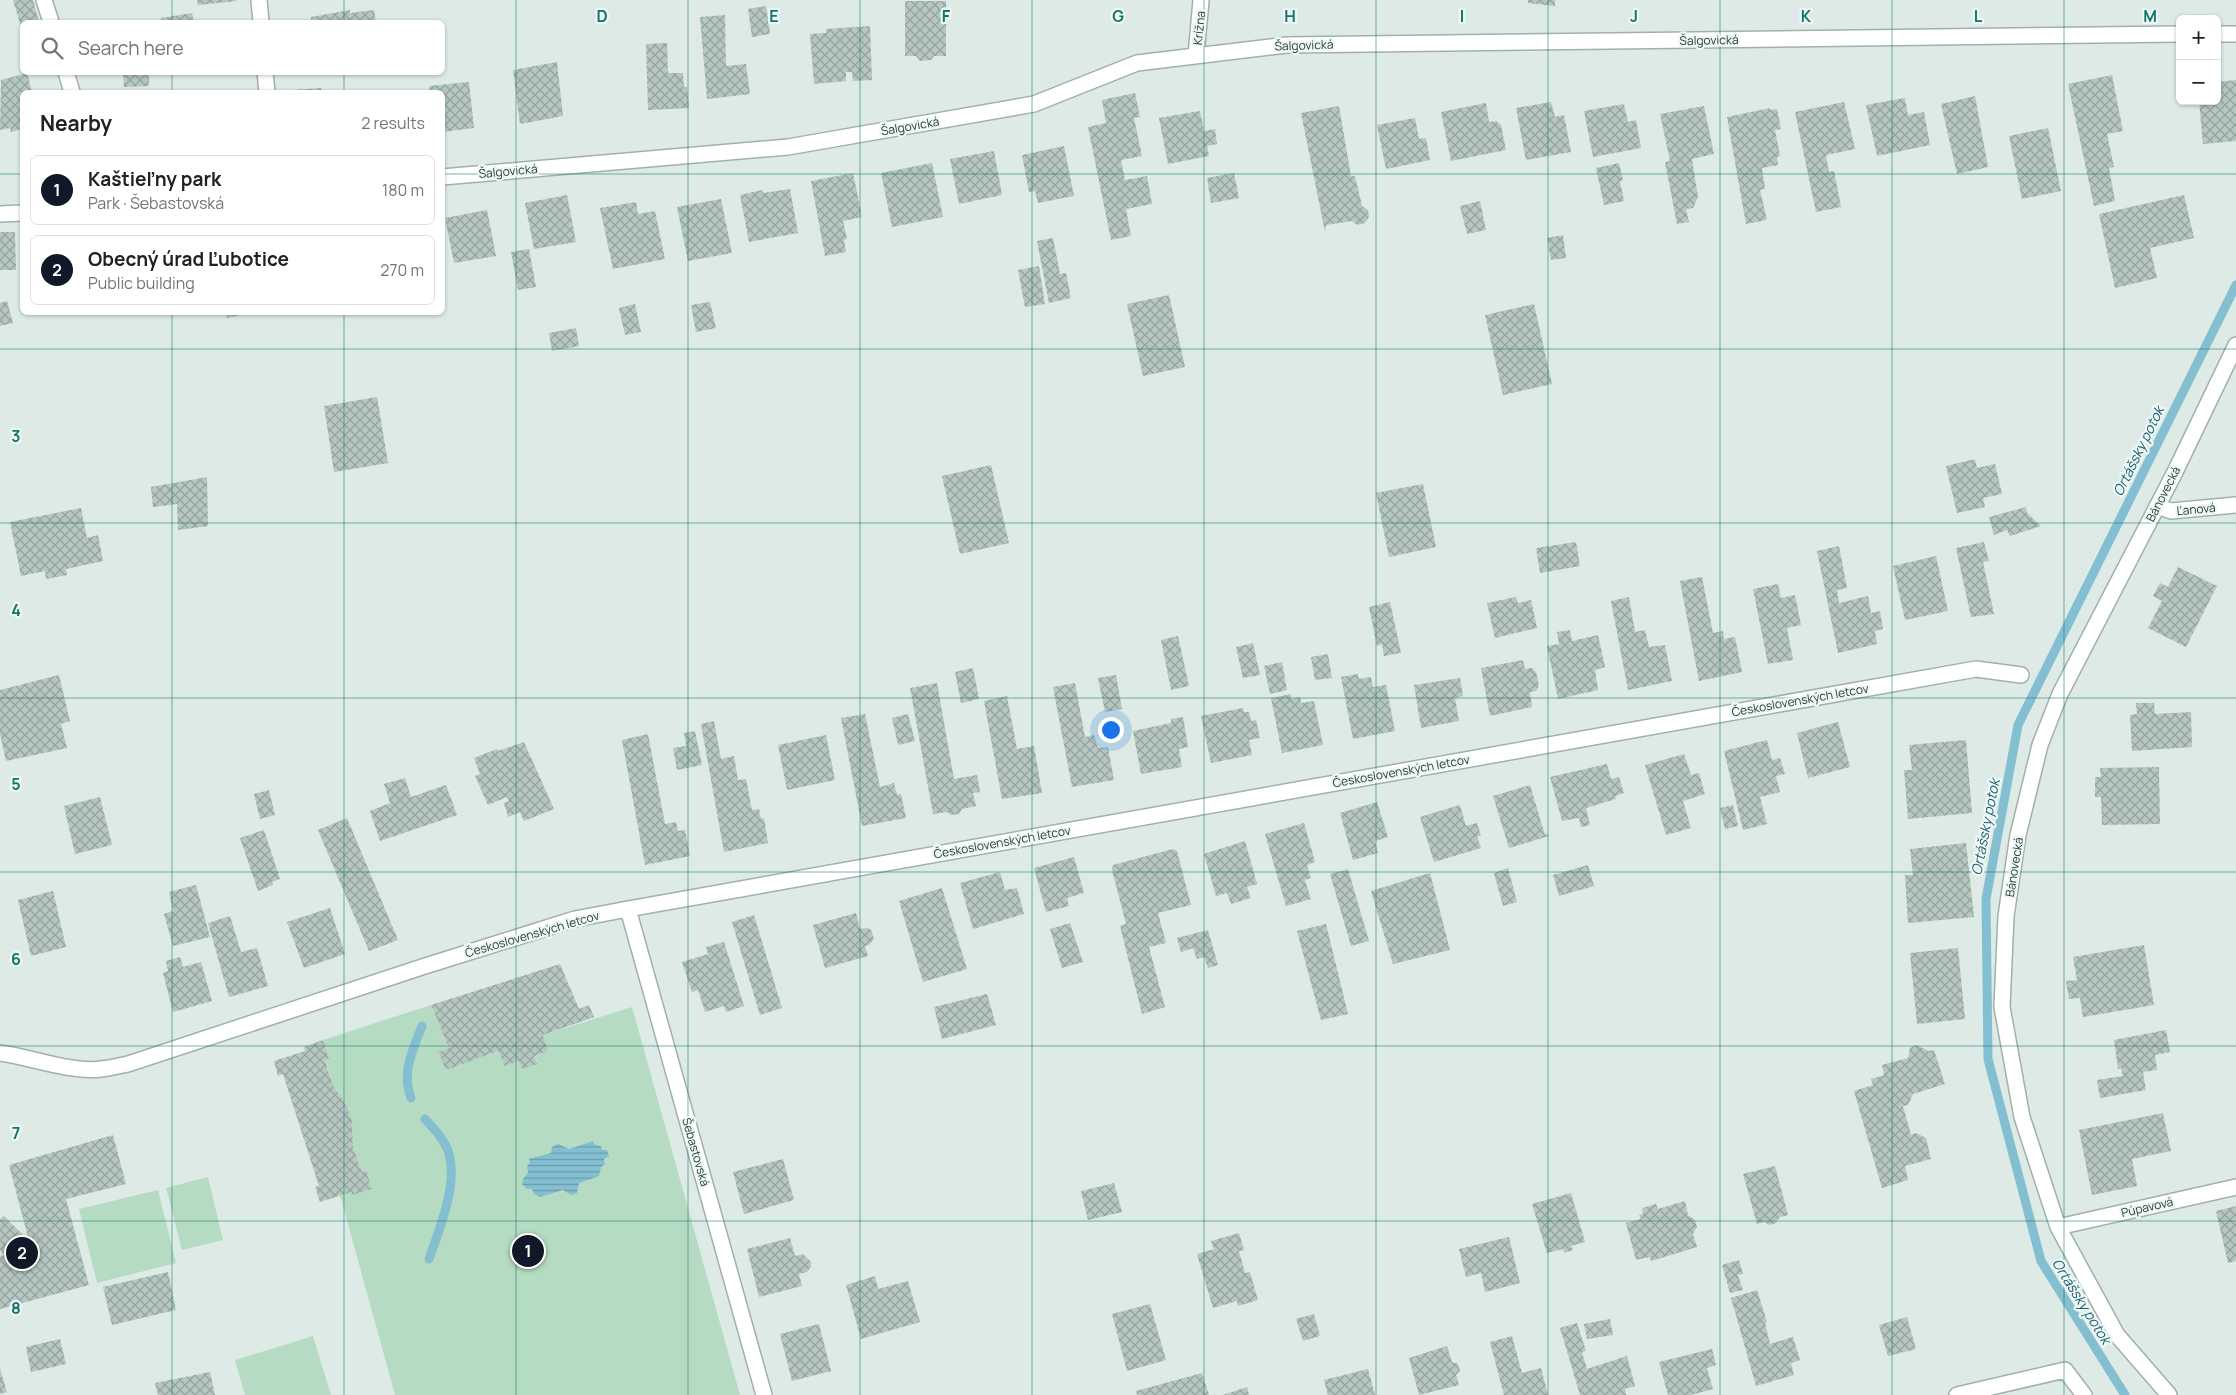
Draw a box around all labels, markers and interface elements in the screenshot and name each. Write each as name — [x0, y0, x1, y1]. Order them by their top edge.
text: D — [596, 5, 608, 27]
text: E — [769, 5, 779, 27]
text: F — [942, 5, 951, 27]
text: G — [1112, 5, 1124, 27]
text: H — [1284, 5, 1296, 27]
text: I — [1460, 5, 1464, 27]
text: J — [1630, 5, 1638, 27]
text: K — [1801, 5, 1812, 27]
text: L — [1974, 5, 1983, 27]
text: M — [2143, 5, 2157, 27]
street label: Krížna — [1189, 10, 1209, 46]
map controls — [2176, 15, 2221, 105]
button: + — [2176, 15, 2221, 60]
search box — [20, 20, 445, 75]
street label: Šalgovická — [1679, 31, 1739, 49]
icon: search — [38, 34, 66, 62]
text: Search here — [78, 35, 184, 61]
street label: Šalgovická — [1274, 35, 1334, 55]
button: − — [2176, 60, 2221, 105]
text: Nearby — [40, 109, 112, 137]
text: 2 results — [361, 112, 425, 134]
street label: Šalgovická — [879, 113, 941, 139]
street label: Šalgovická — [478, 160, 538, 182]
text: Kaštieľny park — [88, 166, 221, 192]
text: 1 — [53, 179, 61, 201]
text: 180 m — [382, 179, 424, 201]
text: Park · Šebastovská — [88, 192, 224, 214]
text: Obecný úrad Ľubotice — [88, 246, 289, 272]
text: 2 — [52, 259, 62, 281]
text: 270 m — [380, 259, 424, 281]
text: Public building — [88, 272, 195, 294]
water label: Ortášsky potok — [2108, 401, 2169, 499]
text: 3 — [11, 425, 21, 447]
street label: Bánovecká — [2142, 463, 2184, 525]
street label: Ľanová — [2176, 499, 2216, 519]
text: 4 — [11, 599, 21, 621]
street label: Československých letcov — [1730, 680, 1870, 720]
your location — [1098, 717, 1124, 743]
street label: Československých letcov — [1331, 751, 1471, 791]
text: 5 — [11, 773, 21, 795]
water label: Ortášsky potok — [1966, 775, 2004, 877]
street label: Československých letcov — [932, 822, 1072, 862]
street label: Bánovecká — [2001, 836, 2027, 898]
street label: Československých letcov — [463, 907, 601, 961]
text: 6 — [11, 948, 21, 970]
street label: Šebastovská — [678, 1116, 714, 1188]
text: 7 — [12, 1122, 20, 1144]
street label: Púpavová — [2119, 1193, 2175, 1221]
pin: 1 — [512, 1232, 544, 1270]
pin: 2 — [6, 1234, 38, 1272]
water label: Ortášsky potok — [2048, 1255, 2117, 1349]
text: 8 — [11, 1297, 21, 1319]

